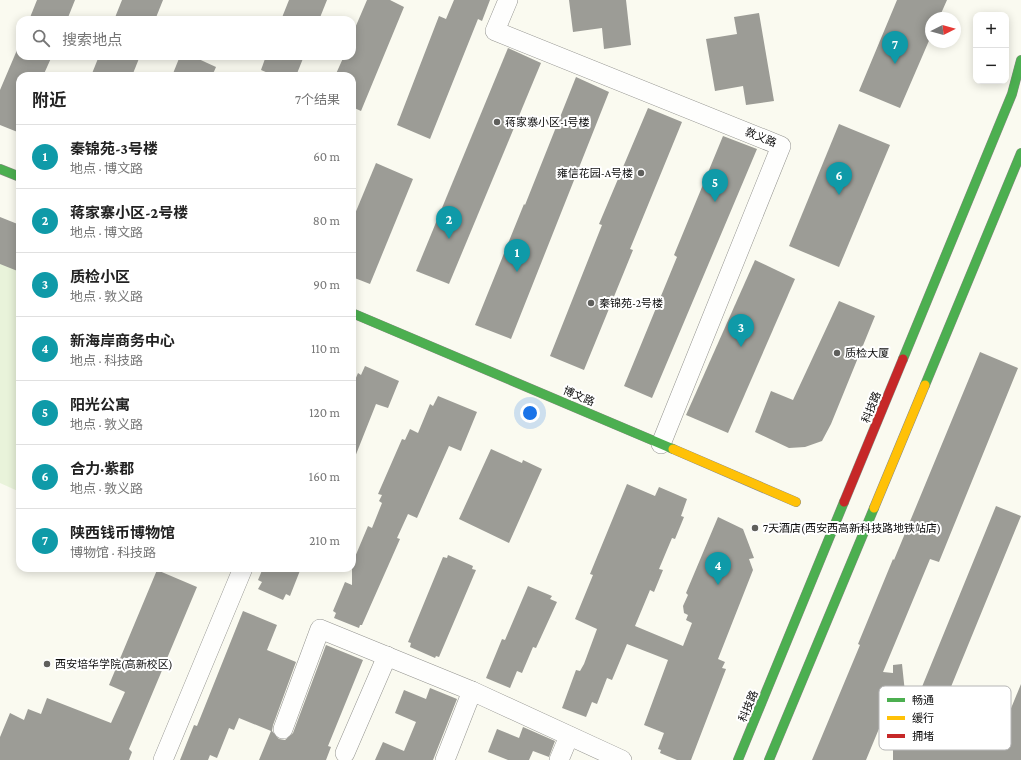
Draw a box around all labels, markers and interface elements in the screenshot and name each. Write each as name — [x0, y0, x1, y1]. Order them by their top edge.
north arrow — [925, 12, 961, 48]
map controls — [973, 12, 1009, 84]
button: + — [973, 12, 1009, 48]
search box — [16, 16, 356, 60]
icon: search — [30, 27, 52, 49]
pin: 7 — [882, 31, 908, 64]
text: 搜索地点 — [62, 32, 122, 48]
button: − — [973, 48, 1009, 84]
text: 附近 — [32, 91, 66, 110]
text: 7个结果 — [295, 92, 340, 107]
place label: 蒋家寨小区-1号楼 — [505, 116, 590, 128]
marker: 蒋家寨小区-1号楼 — [492, 117, 502, 127]
street label: 敦义路 — [743, 125, 779, 149]
text: 秦锦苑-3号楼 — [70, 141, 158, 157]
text: 1 — [43, 149, 47, 164]
text: 60 m — [313, 149, 340, 164]
text: 地点 · 博文路 — [70, 161, 143, 176]
pin: 6 — [826, 162, 852, 195]
place label: 雍信花园-A号楼 — [557, 167, 633, 179]
marker: 雍信花园-A号楼 — [636, 168, 646, 178]
pin: 5 — [702, 169, 728, 202]
text: 蒋家寨小区-2号楼 — [70, 205, 188, 221]
pin: 2 — [436, 206, 462, 239]
text: 2 — [42, 213, 48, 228]
text: 80 m — [313, 213, 340, 228]
text: 地点 · 博文路 — [70, 225, 143, 240]
pin: 1 — [504, 239, 530, 272]
text: 质检小区 — [70, 269, 130, 285]
text: 3 — [42, 277, 48, 292]
text: 90 m — [313, 277, 340, 292]
text: 地点 · 敦义路 — [70, 289, 143, 304]
place label: 秦锦苑-2号楼 — [599, 297, 663, 309]
marker: 秦锦苑-2号楼 — [586, 298, 596, 308]
pin: 3 — [728, 314, 754, 347]
text: 新海岸商务中心 — [70, 333, 175, 349]
text: 4 — [41, 341, 49, 356]
text: 110 m — [311, 341, 340, 356]
place label: 质检大厦 — [845, 347, 889, 359]
marker: 质检大厦 — [832, 348, 842, 358]
text: 地点 · 科技路 — [70, 353, 143, 368]
street label: 博文路 — [561, 384, 597, 408]
street label: 科技路 — [859, 389, 883, 425]
text: 阳光公寓 — [70, 397, 130, 413]
your location — [520, 403, 540, 423]
text: 5 — [42, 405, 48, 420]
text: 120 m — [309, 405, 340, 420]
text: 地点 · 敦义路 — [70, 417, 143, 432]
text: 合力·紫郡 — [70, 461, 134, 477]
text: 6 — [41, 469, 49, 484]
text: 160 m — [309, 469, 340, 484]
text: 地点 · 敦义路 — [70, 481, 143, 496]
place label: 7天酒店(西安西高新科技路地铁站店) — [763, 522, 941, 535]
marker: 7天酒店(西安西高新科技路地铁站店) — [750, 523, 760, 533]
text: 陕西钱币博物馆 — [70, 525, 175, 541]
text: 7 — [42, 533, 48, 548]
text: 210 m — [309, 533, 340, 548]
text: 博物馆 · 科技路 — [70, 545, 156, 560]
pin: 4 — [705, 552, 731, 585]
place label: 西安培华学院(高新校区) — [55, 658, 173, 671]
marker: 西安培华学院(高新校区) — [42, 659, 52, 669]
legend — [879, 686, 1011, 750]
street label: 科技路 — [736, 688, 760, 724]
text: 畅通 — [912, 694, 934, 706]
text: 缓行 — [912, 712, 934, 724]
text: 拥堵 — [912, 730, 934, 742]

